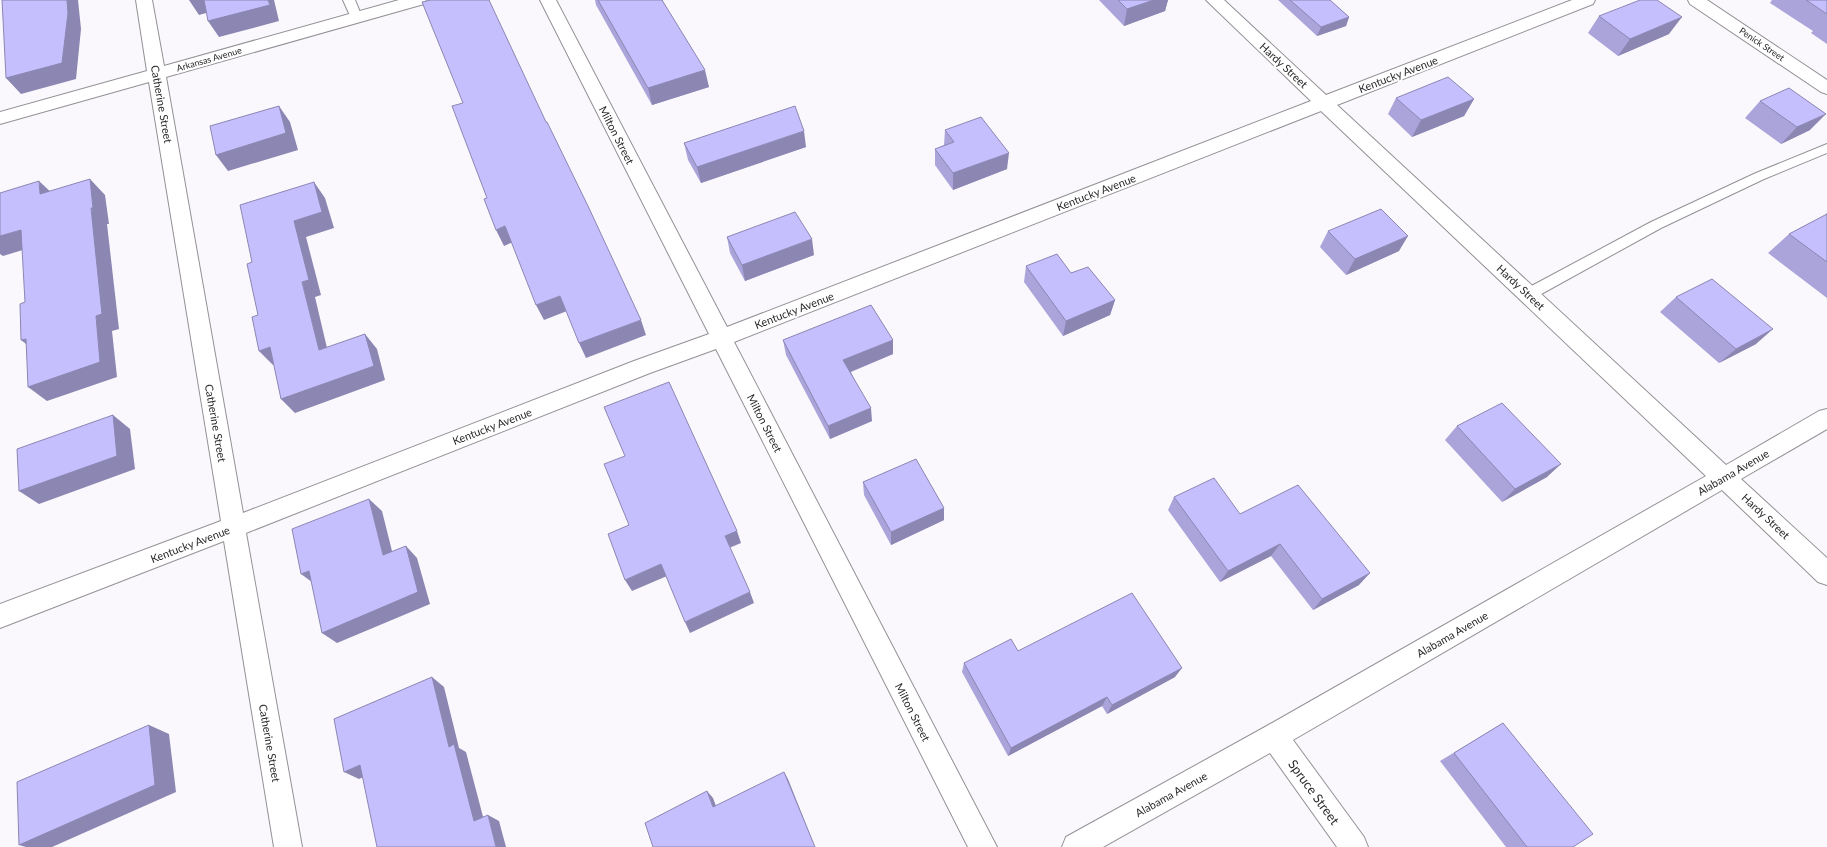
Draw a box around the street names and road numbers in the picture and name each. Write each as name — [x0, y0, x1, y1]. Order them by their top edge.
street label: Penick Street — [1737, 25, 1787, 64]
street label: Hardy Street — [1257, 39, 1311, 91]
street label: Arkansas Avenue — [175, 44, 243, 74]
street label: Kentucky Avenue — [1356, 53, 1440, 95]
street label: Catherine Street — [149, 64, 175, 144]
street label: Milton Street — [597, 104, 637, 166]
street label: Kentucky Avenue — [1054, 171, 1138, 213]
street label: Hardy Street — [1494, 261, 1548, 313]
street label: Kentucky Avenue — [752, 289, 836, 331]
street label: Catherine Street — [203, 383, 229, 463]
street label: Milton Street — [745, 392, 785, 454]
street label: Kentucky Avenue — [450, 405, 534, 447]
street label: Alabama Avenue — [1695, 446, 1771, 498]
street label: Hardy Street — [1739, 490, 1793, 542]
street label: Kentucky Avenue — [148, 523, 232, 565]
street label: Alabama Avenue — [1414, 608, 1490, 660]
street label: Milton Street — [893, 681, 933, 743]
street label: Catherine Street — [257, 703, 283, 783]
street label: Spruce Street — [1285, 756, 1343, 828]
street label: Alabama Avenue — [1133, 769, 1210, 819]

